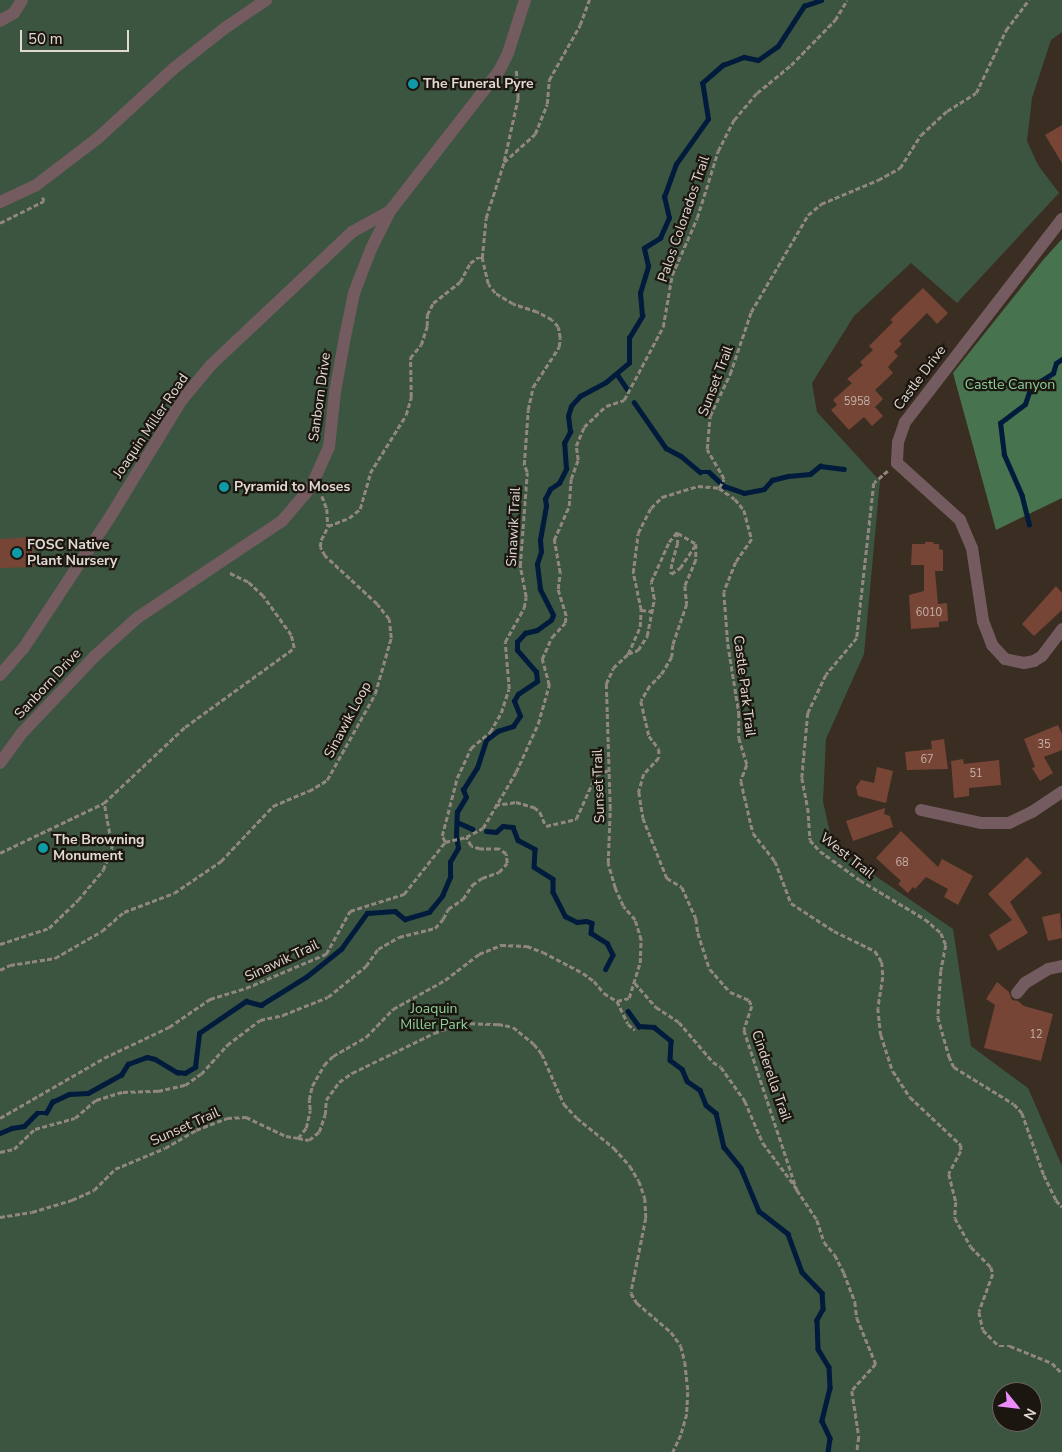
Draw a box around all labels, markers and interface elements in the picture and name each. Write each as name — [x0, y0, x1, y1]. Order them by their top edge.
scale bar — [22, 20, 131, 52]
text: 50 m — [28, 29, 63, 49]
place label: The Funeral Pyre — [423, 76, 534, 92]
marker: The Funeral Pyre — [407, 78, 419, 90]
street label: Palos Colorados Trail — [654, 154, 714, 284]
street label: Castle Drive — [890, 342, 950, 414]
street label: Sunset Trail — [695, 343, 737, 419]
street label: Sanborn Drive — [305, 351, 335, 443]
street label: Joaquin Miller Road — [110, 370, 192, 482]
park label: Castle Canyon — [965, 377, 1055, 393]
house number: 5958 — [844, 395, 870, 409]
place label: Pyramid to Moses — [234, 479, 350, 495]
marker: Pyramid to Moses — [218, 481, 230, 493]
street label: Sinawik Trail — [504, 487, 524, 567]
place label: FOSC Native Plant Nursery — [27, 537, 117, 570]
marker: FOSC Native Plant Nursery — [11, 547, 23, 559]
house number: 6010 — [916, 606, 942, 620]
street label: Castle Park Trail — [729, 634, 759, 738]
street label: Sanborn Drive — [11, 645, 85, 723]
street label: Sinawik Loop — [321, 679, 375, 761]
house number: 35 — [1037, 738, 1051, 752]
street label: Sunset Trail — [589, 749, 609, 823]
house number: 67 — [920, 753, 934, 767]
house number: 51 — [969, 767, 983, 781]
street label: West Trail — [816, 830, 878, 882]
place label: The Browning Monument — [53, 832, 145, 864]
marker: The Browning Monument — [37, 842, 49, 854]
house number: 68 — [895, 856, 909, 870]
street label: Sinawik Trail — [242, 937, 322, 985]
park label: Joaquin Miller Park — [400, 1001, 468, 1034]
street label: Cinderella Trail — [748, 1028, 794, 1124]
house number: 12 — [1029, 1028, 1043, 1042]
street label: Sunset Trail — [148, 1104, 222, 1150]
north arrow — [992, 1382, 1042, 1432]
text: N — [1019, 1405, 1041, 1423]

